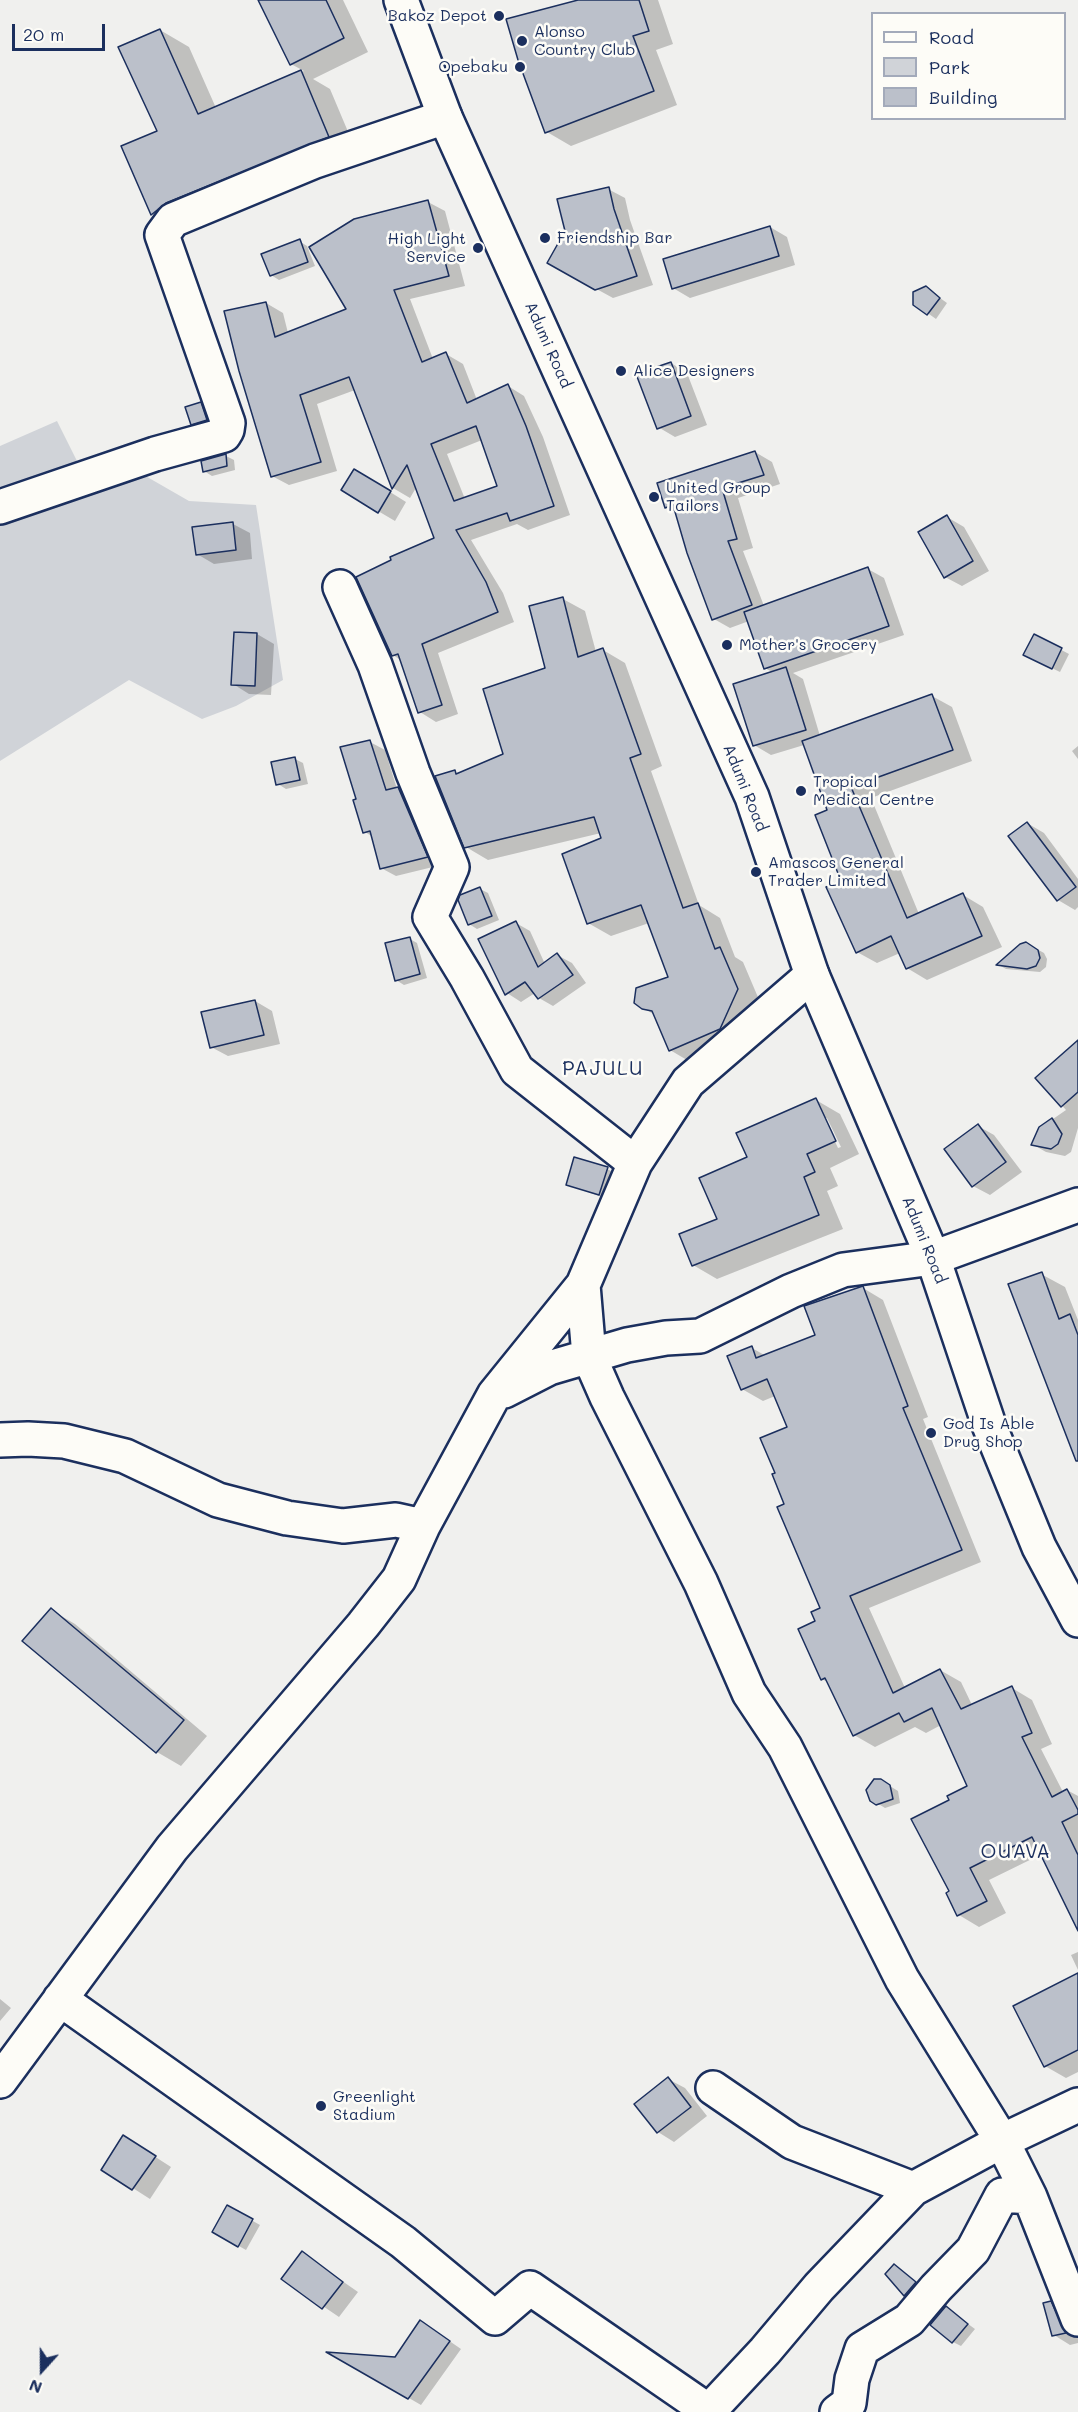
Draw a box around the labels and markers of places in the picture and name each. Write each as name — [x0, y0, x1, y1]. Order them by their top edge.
place label: Bakoz Depot — [388, 6, 487, 26]
marker: Bakoz Depot — [492, 9, 506, 23]
place label: Alonso Country Club — [534, 22, 635, 60]
marker: Alonso Country Club — [515, 34, 529, 48]
place label: Opebaku — [438, 57, 508, 77]
marker: Opebaku — [513, 60, 527, 74]
place label: Friendship Bar — [557, 228, 672, 248]
place label: High Light Service — [388, 229, 466, 267]
marker: Friendship Bar — [538, 231, 552, 245]
marker: High Light Service — [471, 241, 485, 255]
place label: Alice Designers — [633, 361, 755, 381]
marker: Alice Designers — [614, 364, 628, 378]
place label: United Group Tailors — [666, 478, 771, 516]
marker: United Group Tailors — [647, 490, 661, 504]
place label: Mother's Grocery — [739, 635, 877, 655]
marker: Mother's Grocery — [720, 638, 734, 652]
place label: Tropical Medical Centre — [813, 772, 934, 810]
marker: Tropical Medical Centre — [794, 784, 808, 798]
place label: Amascos General Trader Limited — [768, 853, 904, 891]
marker: Amascos General Trader Limited — [749, 865, 763, 879]
place label: God Is Able Drug Shop — [943, 1414, 1035, 1452]
marker: God Is Able Drug Shop — [924, 1426, 938, 1440]
place label: Greenlight Stadium — [333, 2087, 416, 2125]
marker: Greenlight Stadium — [314, 2099, 328, 2113]

